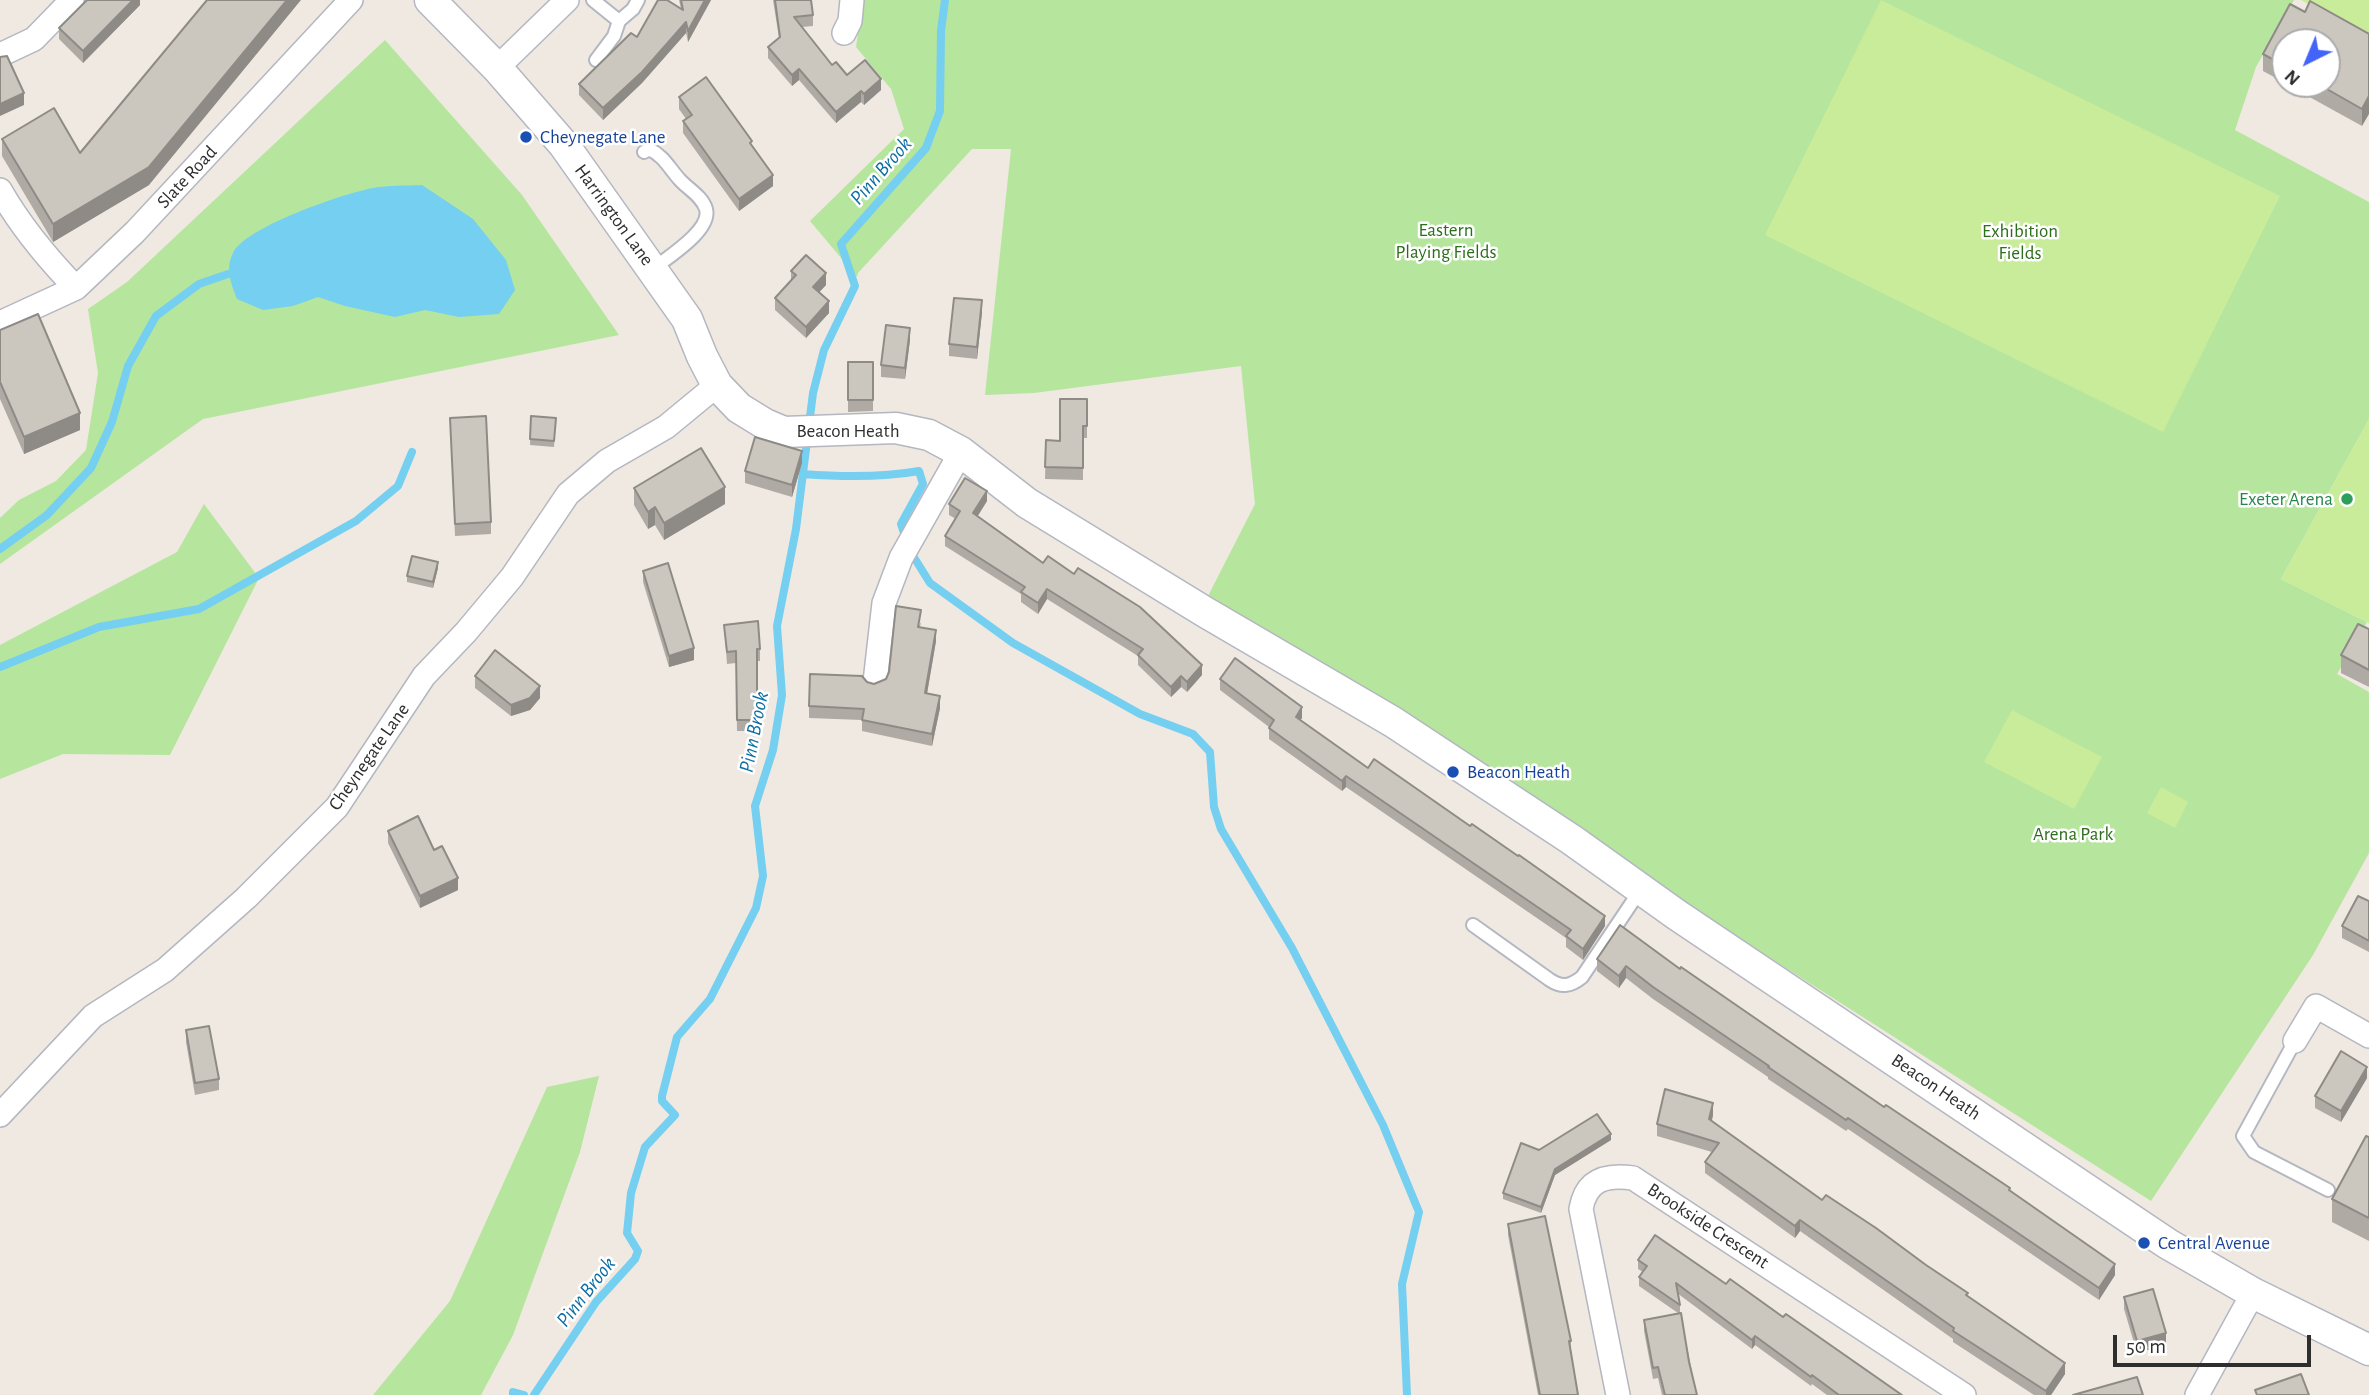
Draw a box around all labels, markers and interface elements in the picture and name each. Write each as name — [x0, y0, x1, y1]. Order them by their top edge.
north arrow — [2271, 28, 2341, 98]
text: N — [2281, 66, 2304, 89]
place label: Cheynegate Lane — [540, 126, 666, 148]
marker: Cheynegate Lane — [518, 129, 534, 145]
water label: Pinn Brook — [845, 132, 917, 210]
street label: Slate Road — [152, 141, 222, 213]
street label: Harrington Lane — [569, 160, 659, 270]
park label: Eastern Playing Fields — [1395, 219, 1497, 263]
park label: Exhibition Fields — [1982, 220, 2058, 264]
street label: Beacon Heath — [796, 420, 900, 442]
place label: Exeter Arena — [2239, 488, 2333, 510]
marker: Exeter Arena — [2339, 491, 2355, 507]
water label: Pinn Brook — [734, 689, 774, 775]
street label: Cheynegate Lane — [324, 699, 414, 815]
place label: Beacon Heath — [1467, 761, 1570, 783]
marker: Beacon Heath — [1445, 764, 1461, 780]
park label: Arena Park — [2033, 823, 2113, 845]
street label: Beacon Heath — [1887, 1049, 1985, 1125]
street label: Brookside Crescent — [1643, 1178, 1773, 1274]
place label: Central Avenue — [2158, 1232, 2270, 1254]
marker: Central Avenue — [2136, 1235, 2152, 1251]
water label: Pinn Brook — [551, 1252, 621, 1332]
scale bar — [2117, 1322, 2315, 1366]
text: 50 m — [2126, 1336, 2166, 1357]

